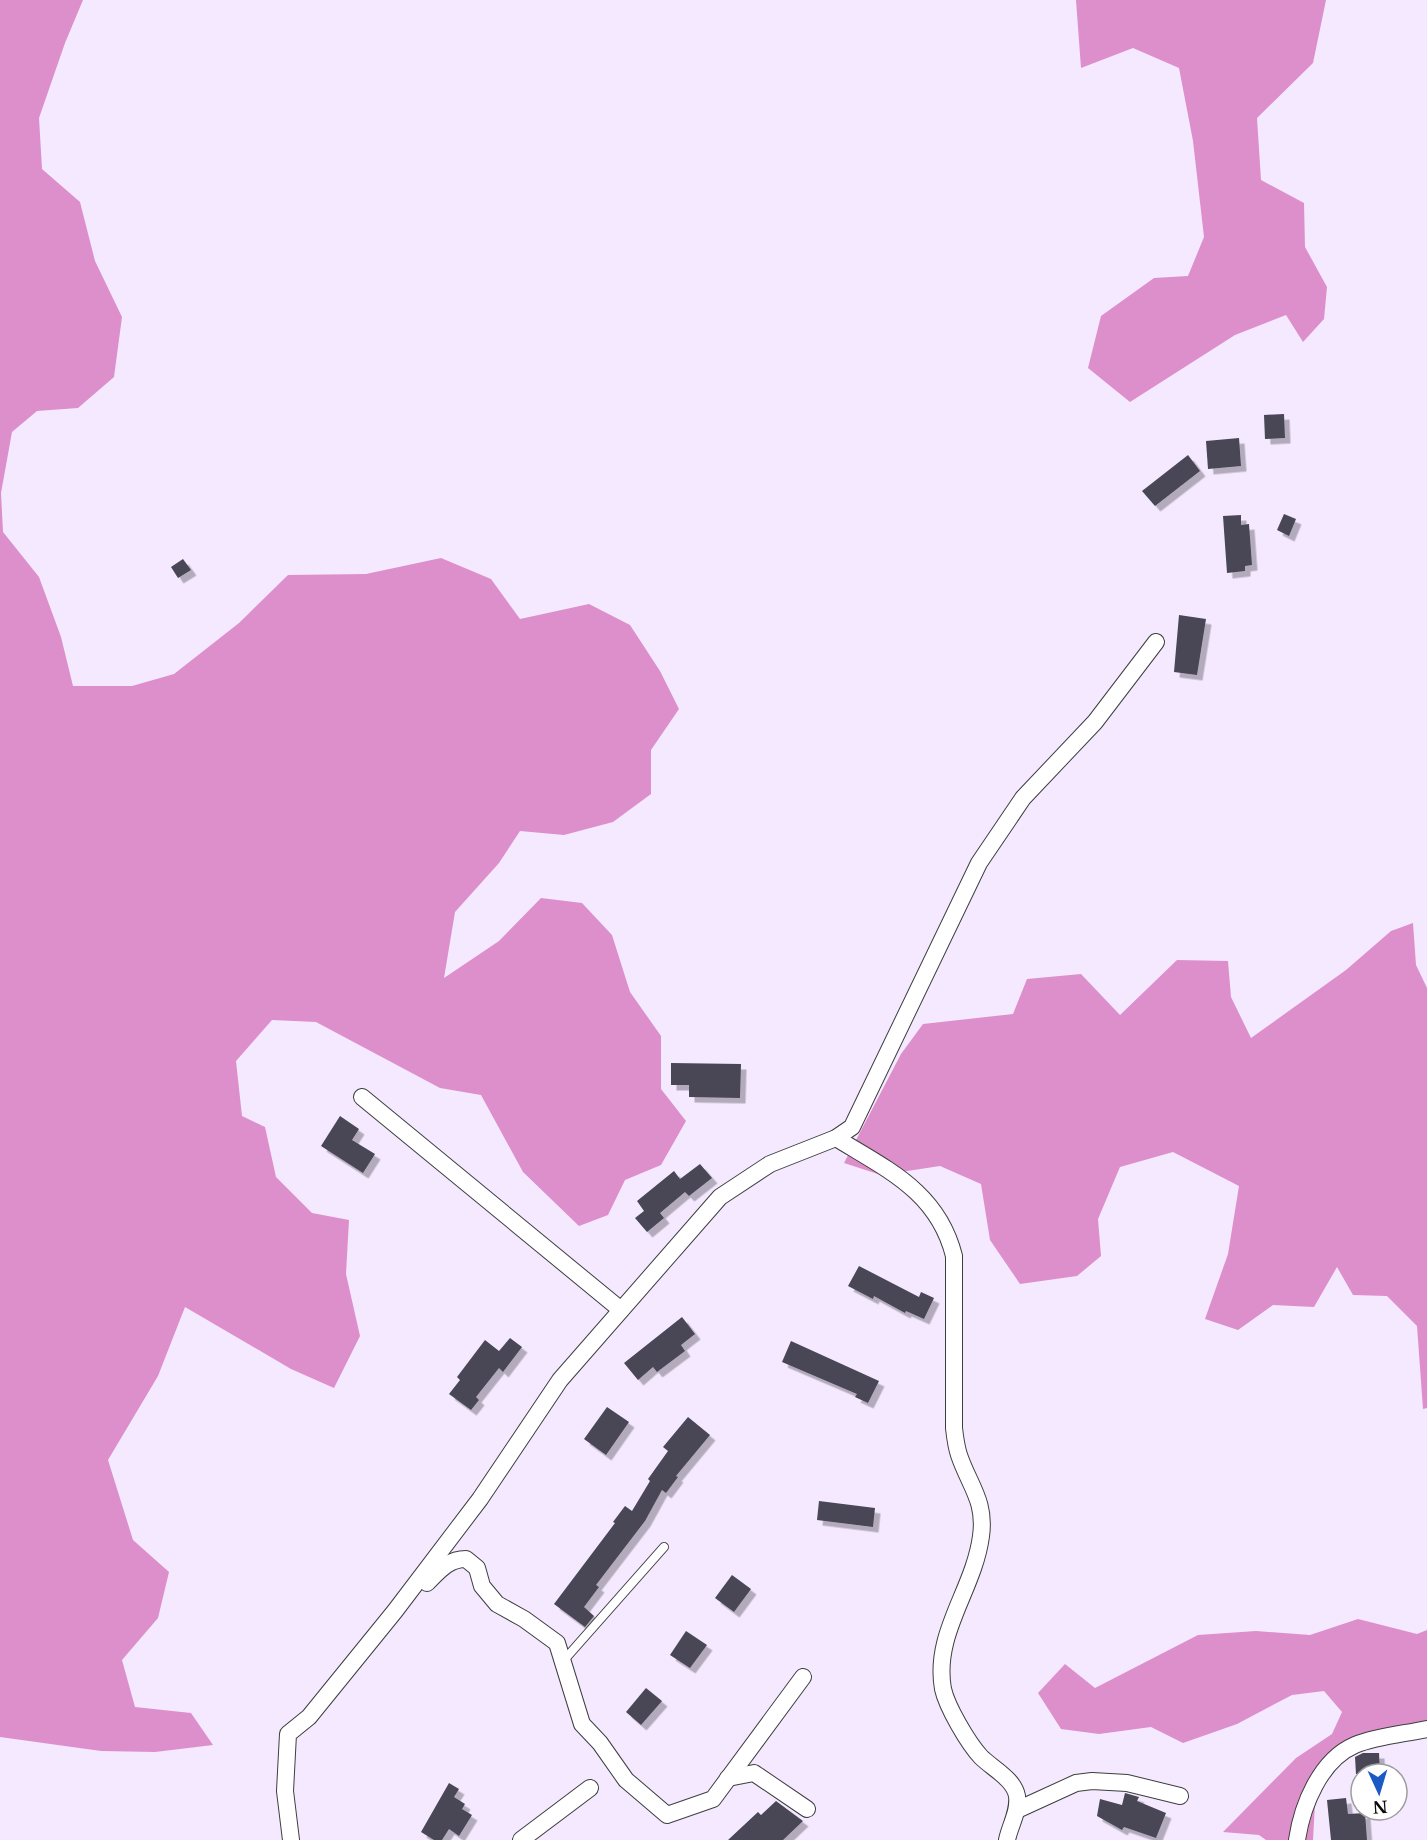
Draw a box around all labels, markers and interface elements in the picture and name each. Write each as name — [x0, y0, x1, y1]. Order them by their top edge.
north arrow — [1349, 1762, 1409, 1822]
text: N — [1372, 1796, 1388, 1817]

